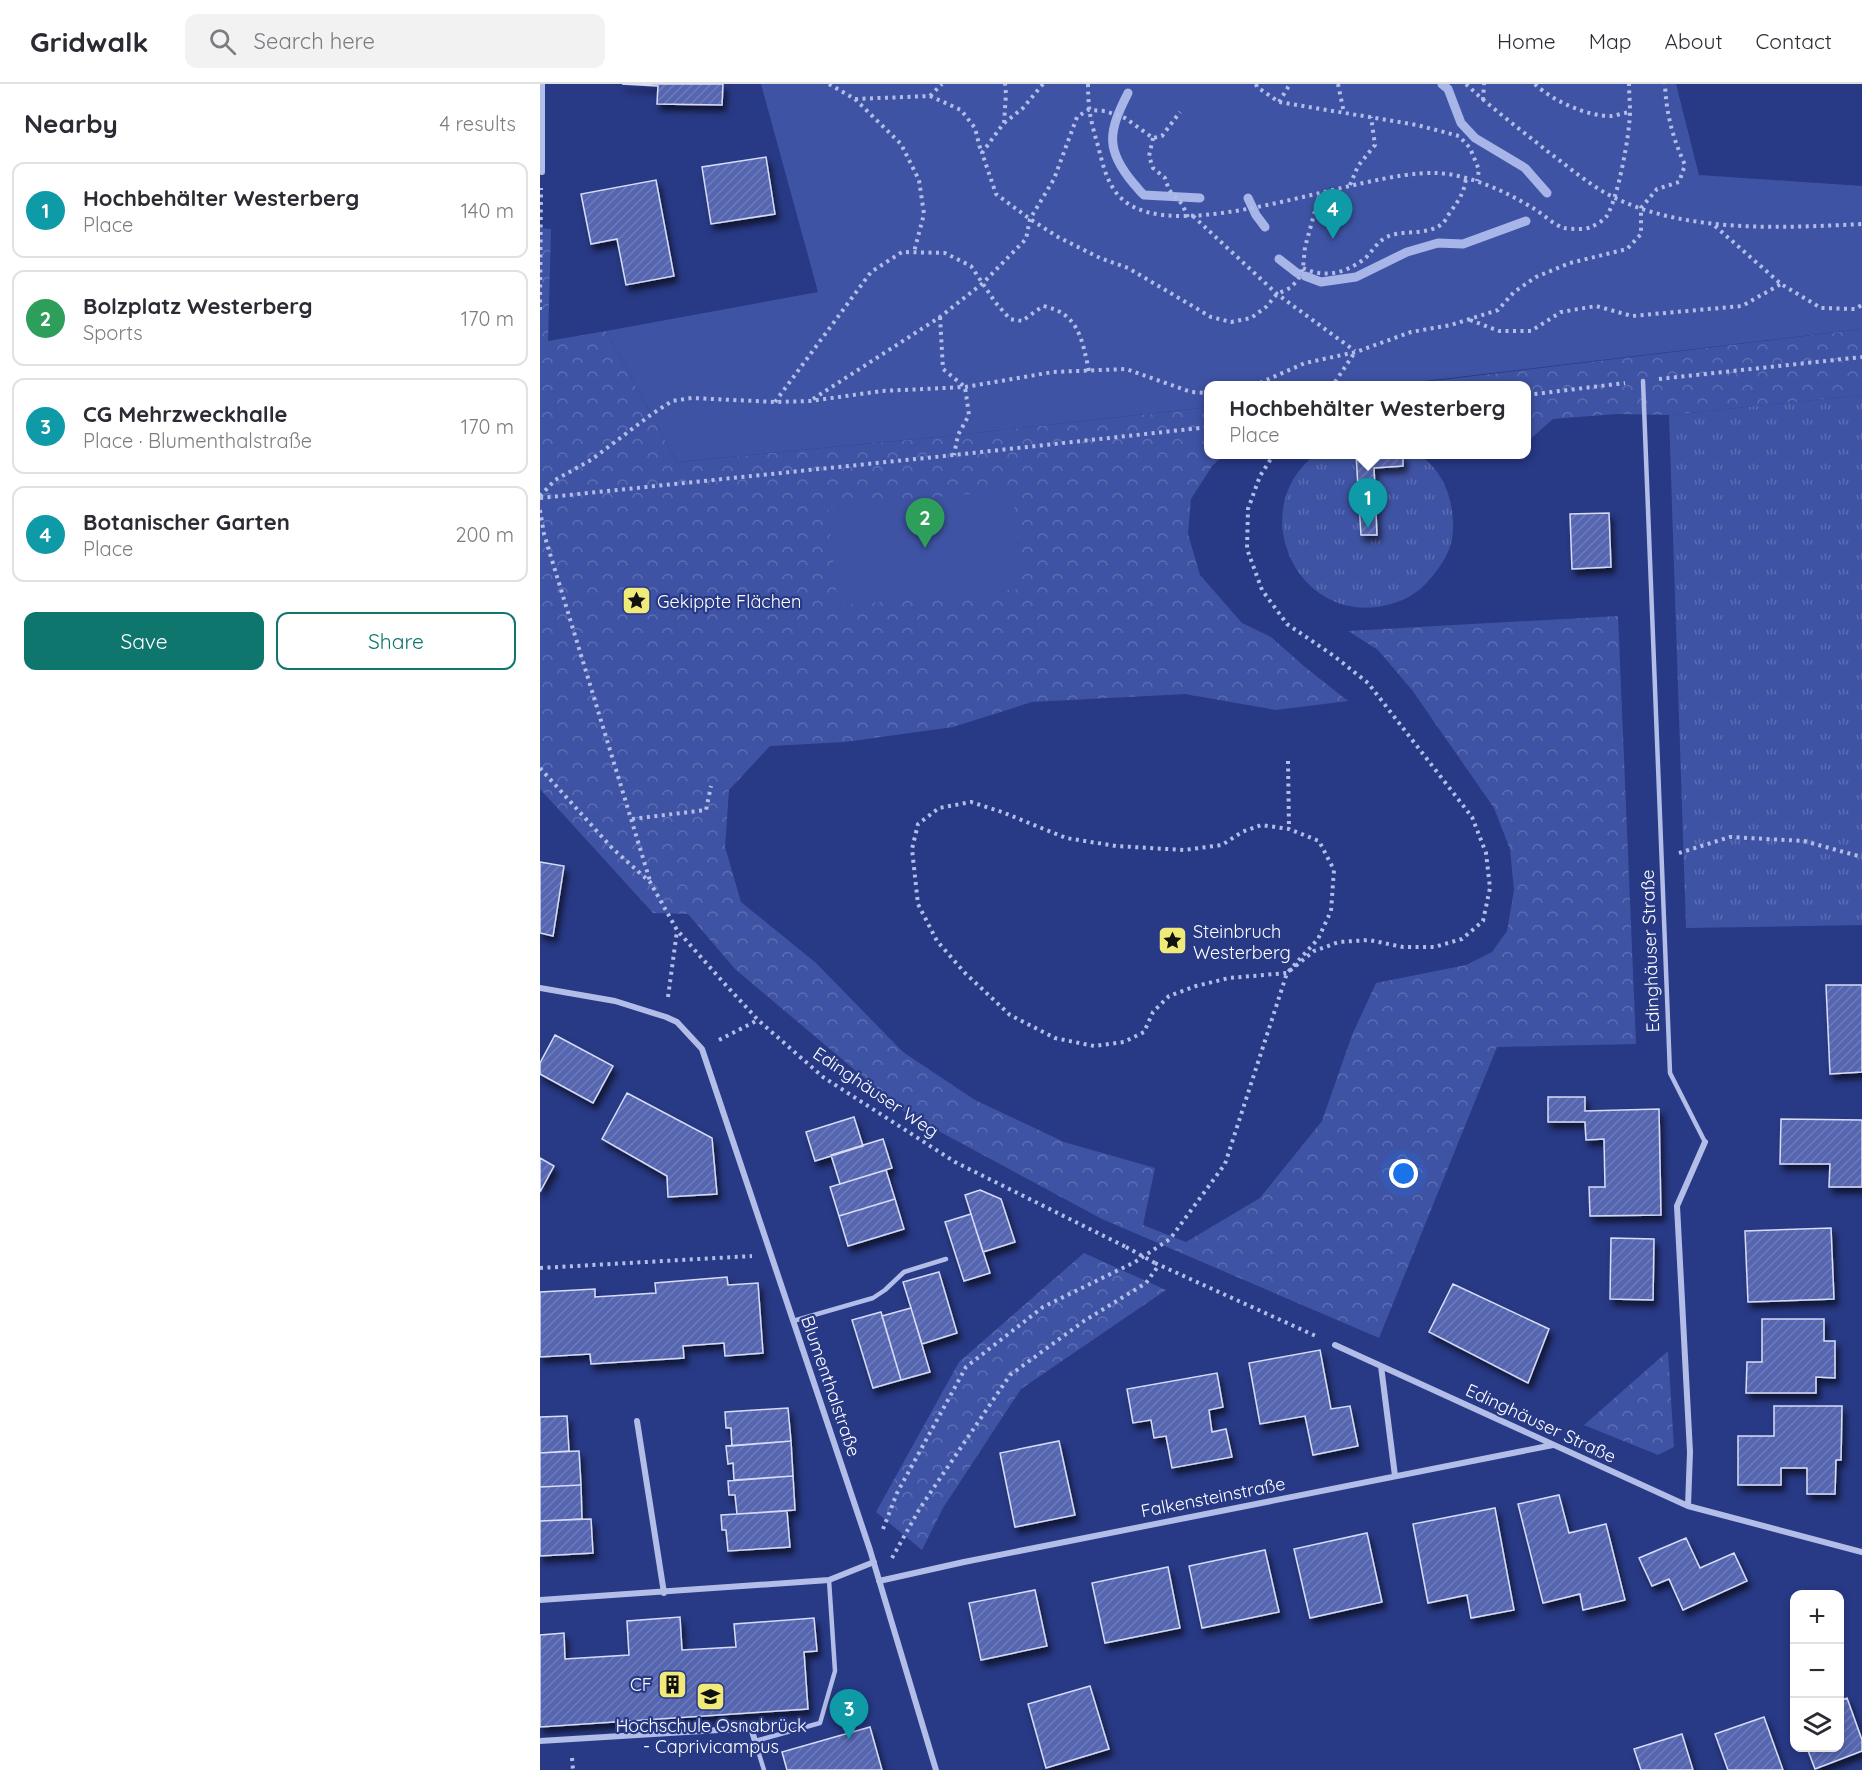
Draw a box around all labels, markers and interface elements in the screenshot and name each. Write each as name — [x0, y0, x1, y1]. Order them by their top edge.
search box — [185, 14, 605, 68]
text: Gridwalk — [30, 24, 149, 59]
icon: search — [206, 25, 239, 58]
text: Search here — [254, 27, 375, 55]
text: Home — [1497, 28, 1556, 54]
text: Map — [1589, 28, 1632, 54]
text: About — [1665, 28, 1723, 54]
text: Contact — [1756, 28, 1832, 54]
text: Nearby — [24, 107, 118, 140]
text: 4 results — [440, 111, 516, 136]
text: Hochbehälter Westerberg — [83, 184, 359, 212]
pin: 4 — [1314, 190, 1352, 239]
text: 1 — [42, 198, 49, 223]
text: 140 m — [461, 198, 514, 223]
text: Place — [83, 212, 133, 237]
text: Bolzplatz Westerberg — [83, 292, 313, 320]
text: 2 — [40, 306, 51, 331]
text: 170 m — [461, 306, 514, 331]
text: Sports — [83, 320, 143, 345]
popup — [1204, 381, 1531, 459]
text: Hochbehälter Westerberg — [1229, 394, 1506, 422]
text: CG Mehrzweckhalle — [83, 400, 287, 428]
text: 3 — [40, 414, 51, 439]
text: 170 m — [461, 414, 514, 439]
text: Place — [1229, 422, 1280, 447]
text: Place · Blumenthalstraße — [83, 428, 312, 453]
pin: 1 — [1348, 478, 1388, 528]
pin: 2 — [906, 498, 944, 548]
text: Botanischer Garten — [83, 508, 290, 536]
text: 4 — [40, 522, 51, 547]
text: 200 m — [455, 522, 514, 547]
text: Place — [83, 536, 133, 561]
place icon: Gekippte Flächen — [620, 585, 652, 617]
place label: Gekippte Flächen — [657, 590, 801, 613]
button: Save — [24, 612, 264, 670]
button: Share — [276, 612, 516, 670]
street label: Edinghäuser Straße — [1636, 869, 1664, 1033]
place label: Steinbruch Westerberg — [1193, 920, 1291, 964]
place icon: Steinbruch Westerberg — [1156, 925, 1188, 957]
street label: Edinghäuser Weg — [809, 1041, 943, 1143]
your location — [1389, 1159, 1418, 1188]
street label: Blumenthalstraße — [796, 1312, 866, 1460]
street label: Edinghäuser Straße — [1462, 1378, 1620, 1468]
street label: Falkensteinstraße — [1139, 1472, 1287, 1522]
map controls — [1790, 1590, 1844, 1752]
button: + — [1790, 1590, 1844, 1644]
button: − — [1790, 1644, 1844, 1698]
building icon: CF — [657, 1668, 689, 1700]
place label: CF — [630, 1673, 652, 1696]
school or university icon: Hochschule Osnabrück - Caprivicampus — [695, 1680, 727, 1712]
pin: 3 — [830, 1690, 868, 1739]
button: layers — [1790, 1698, 1844, 1752]
place label: Hochschule Osnabrück - Caprivicampus — [615, 1714, 807, 1758]

